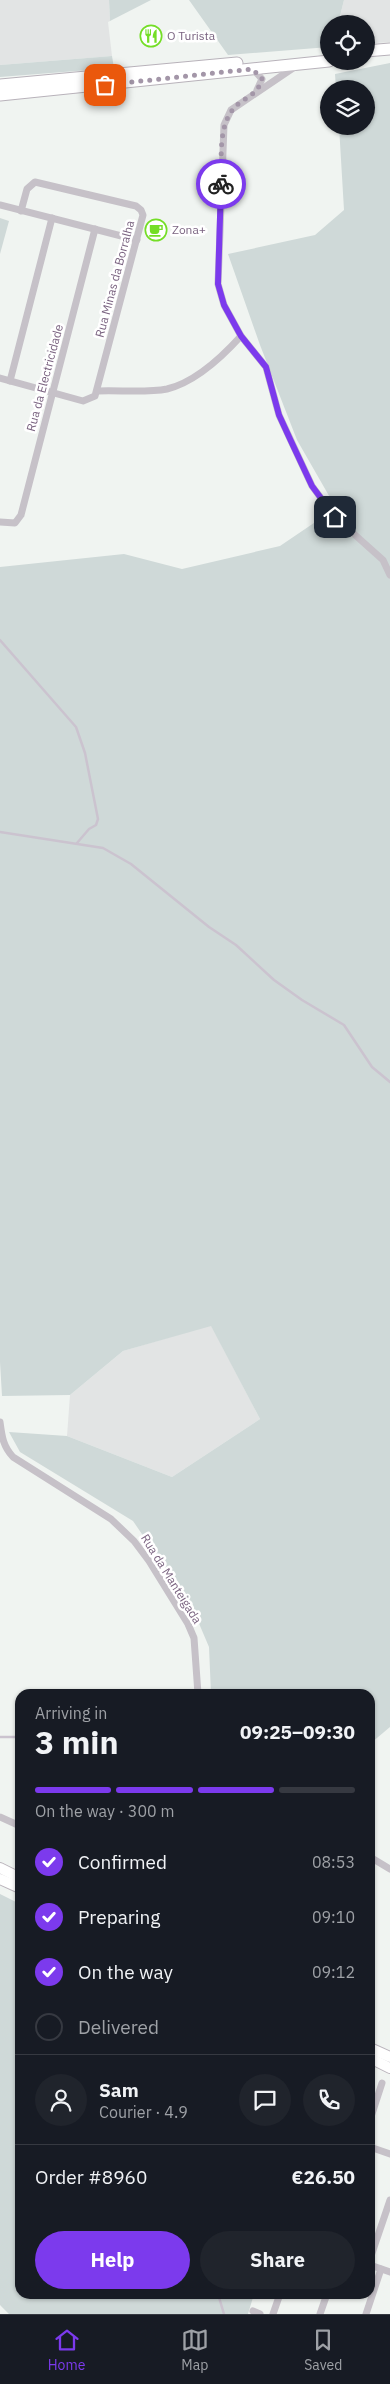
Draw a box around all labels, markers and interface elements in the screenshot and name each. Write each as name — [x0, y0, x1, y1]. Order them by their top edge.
map controls — [320, 15, 375, 135]
button: locate — [320, 15, 375, 70]
restaurant icon: O Turista — [139, 24, 163, 48]
place label: O Turista — [167, 28, 216, 43]
pin — [84, 64, 126, 106]
icon: bag — [91, 71, 119, 99]
button: layers — [320, 80, 375, 135]
courier — [196, 159, 246, 209]
icon: bike — [207, 170, 235, 198]
street label: Rua Minas da Borralha — [92, 218, 138, 339]
cafe icon: Zona+ — [144, 218, 168, 242]
place label: Zona+ — [172, 222, 206, 237]
street label: Rua da Electricidade — [23, 322, 66, 433]
pin — [314, 496, 356, 538]
icon: home — [321, 503, 349, 531]
street label: Rua da Manteigada — [138, 1531, 205, 1627]
text: Arriving in — [35, 1703, 107, 1723]
text: 09:25–09:30 — [240, 1720, 355, 1744]
text: 3 min — [35, 1721, 119, 1763]
text: On the way · 300 m — [35, 1801, 174, 1821]
icon: check — [35, 1848, 63, 1876]
text: Confirmed — [78, 1850, 167, 1874]
text: 08:53 — [312, 1852, 355, 1872]
icon: check — [35, 1903, 63, 1931]
text: Preparing — [78, 1905, 160, 1929]
text: 09:10 — [312, 1907, 355, 1927]
icon: check — [35, 1958, 63, 1986]
text: On the way — [78, 1960, 173, 1984]
text: 09:12 — [312, 1962, 355, 1982]
text: Delivered — [78, 2015, 159, 2039]
button: person — [35, 2074, 87, 2126]
button: chat — [239, 2074, 291, 2126]
button: phone — [303, 2074, 355, 2126]
text: Sam — [99, 2078, 139, 2102]
text: Courier · 4.9 — [99, 2102, 188, 2122]
text: Order #8960 — [35, 2165, 147, 2189]
text: €26.50 — [292, 2165, 355, 2189]
button: Help — [35, 2231, 190, 2289]
button: Share — [200, 2231, 355, 2289]
tab: Home — [48, 2326, 85, 2374]
tab: Map — [181, 2326, 209, 2374]
tab: Saved — [304, 2326, 342, 2374]

